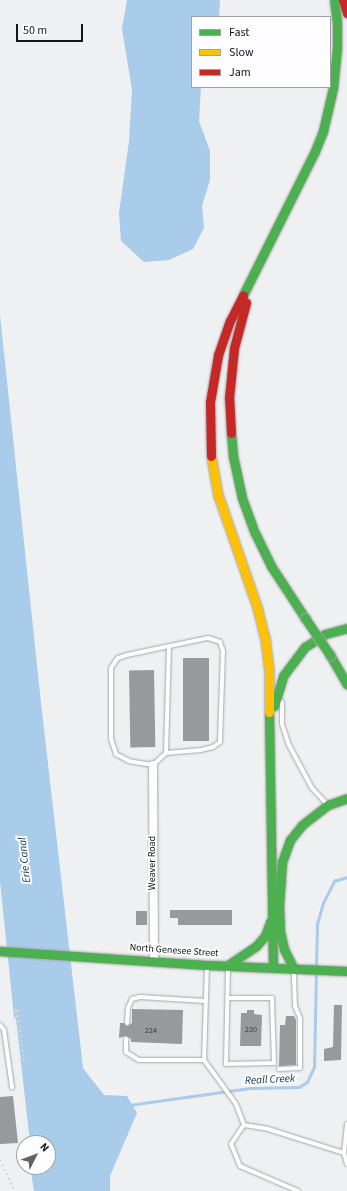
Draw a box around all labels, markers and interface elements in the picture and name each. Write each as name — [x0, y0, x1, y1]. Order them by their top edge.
scale bar — [18, 16, 85, 42]
legend — [191, 16, 331, 88]
text: 50 m — [23, 22, 47, 39]
text: Fast — [229, 24, 249, 41]
text: Slow — [229, 44, 254, 61]
text: Jam — [229, 64, 251, 81]
street label: Weaver Road — [147, 836, 159, 890]
water label: Erie Canal — [16, 837, 34, 883]
street label: North Genesee Street — [129, 942, 219, 960]
house number: 230 — [245, 1025, 257, 1035]
house number: 224 — [145, 1026, 157, 1036]
water label: Reall Creek — [245, 1072, 295, 1088]
north arrow — [16, 1135, 56, 1175]
text: N — [37, 1140, 53, 1155]

